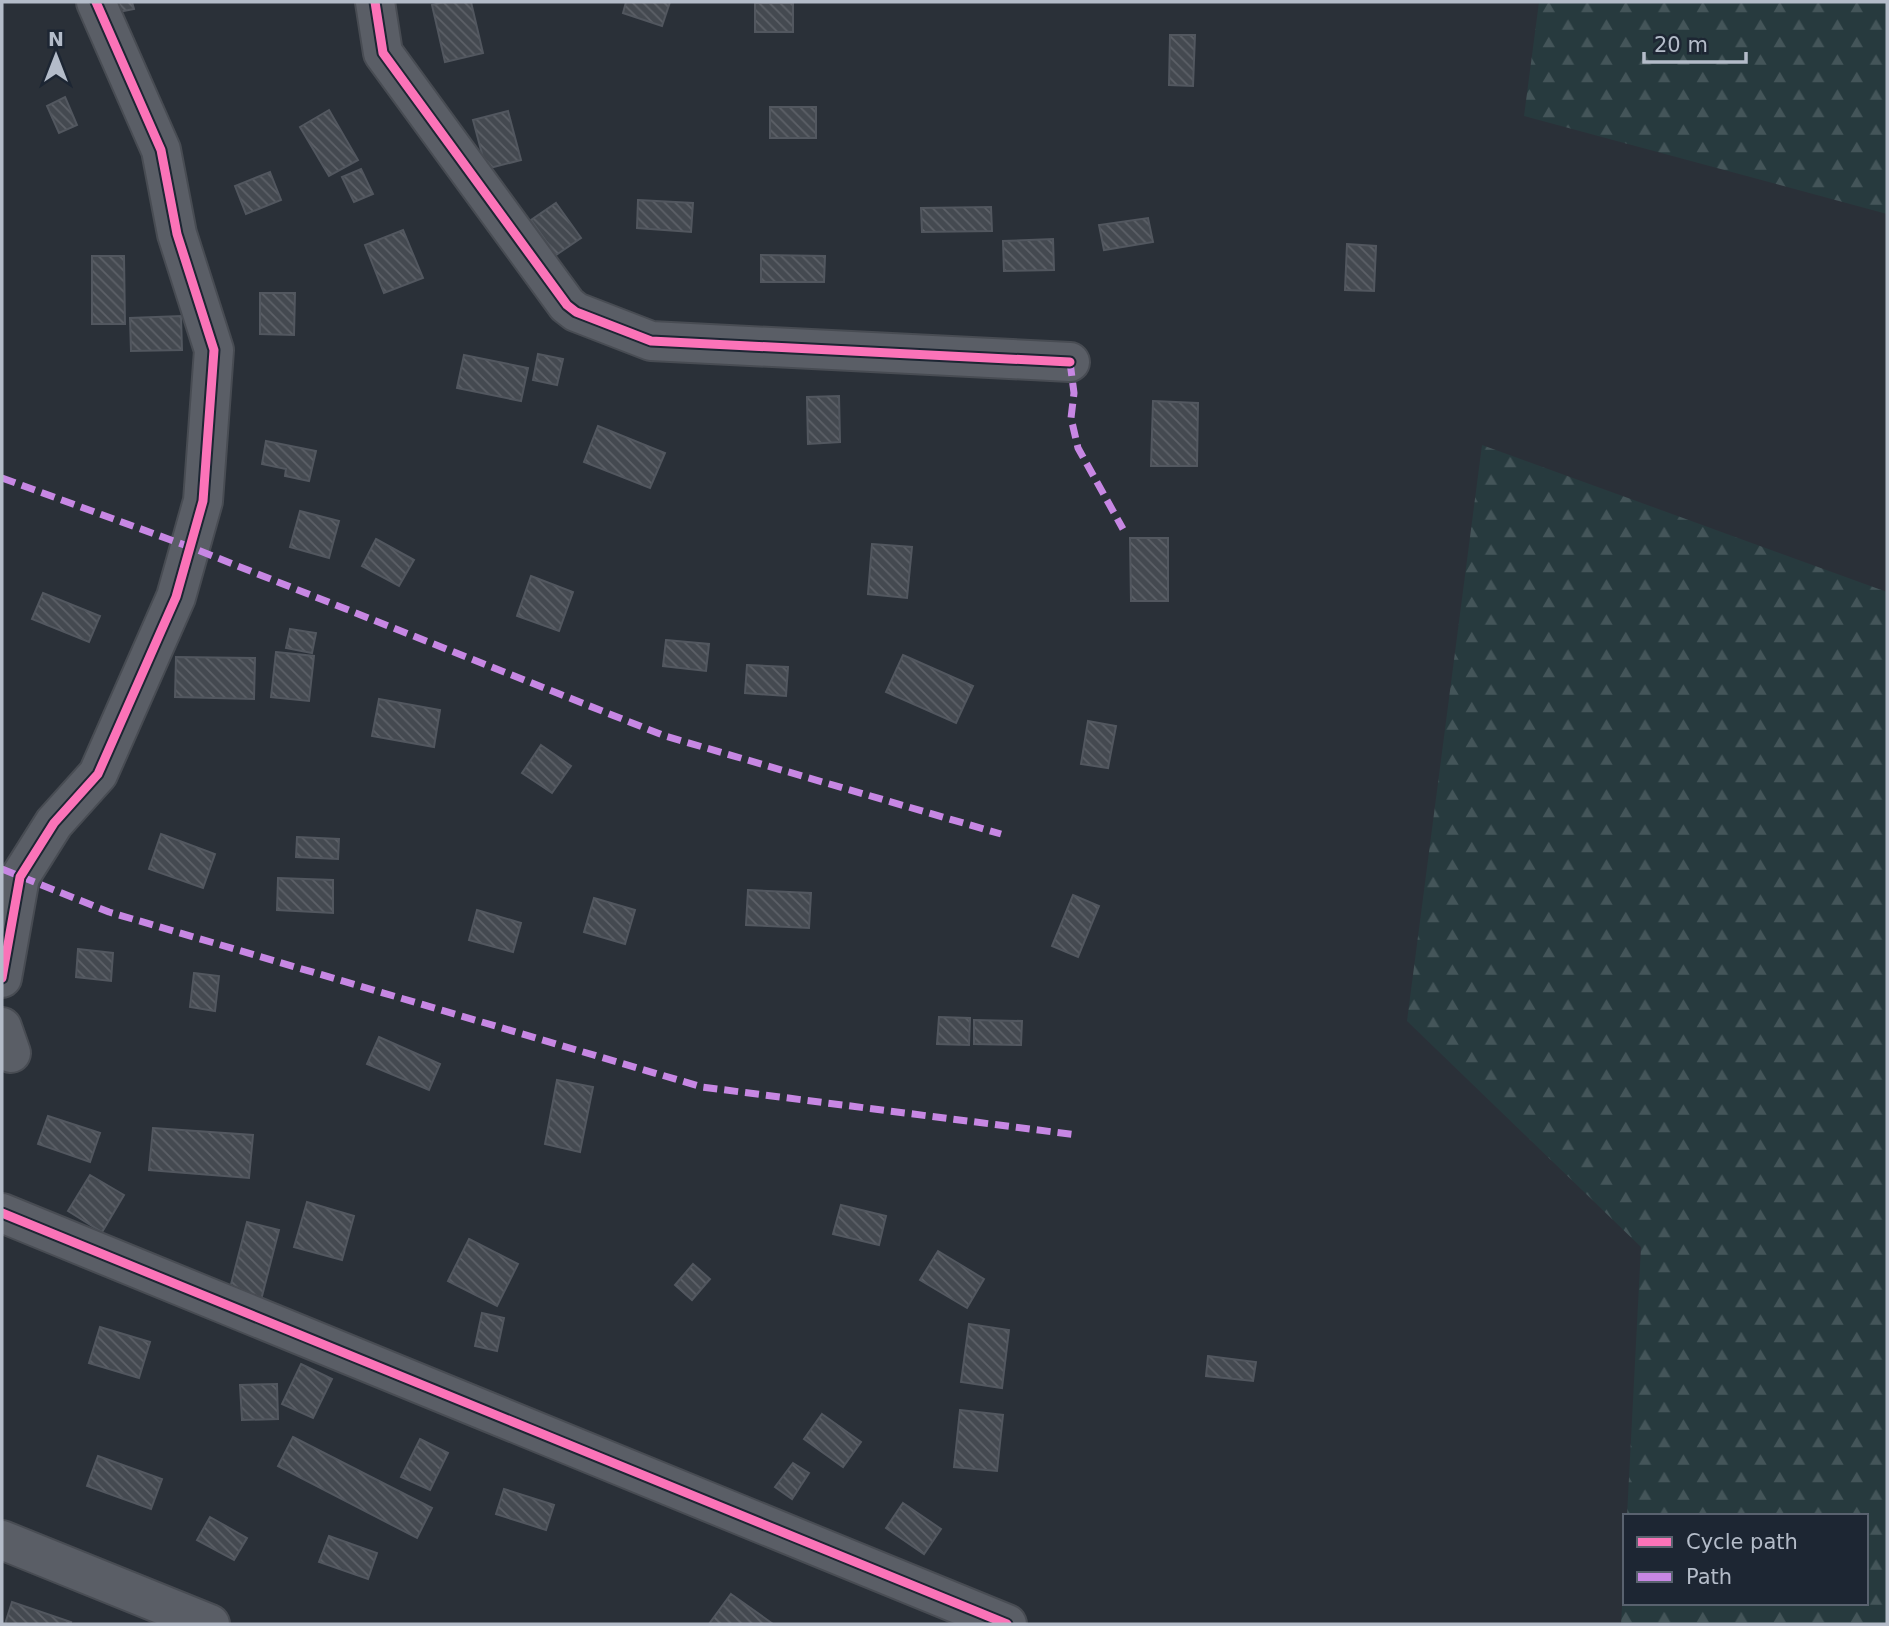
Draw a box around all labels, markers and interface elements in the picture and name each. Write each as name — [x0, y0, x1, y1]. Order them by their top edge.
north arrow — [21, 21, 91, 91]
scale bar — [1644, 21, 1745, 65]
text: N — [48, 28, 64, 50]
text: 20 m — [1654, 33, 1708, 57]
legend — [1623, 1514, 1868, 1605]
text: Cycle path — [1686, 1530, 1798, 1554]
text: Path — [1686, 1565, 1732, 1589]

